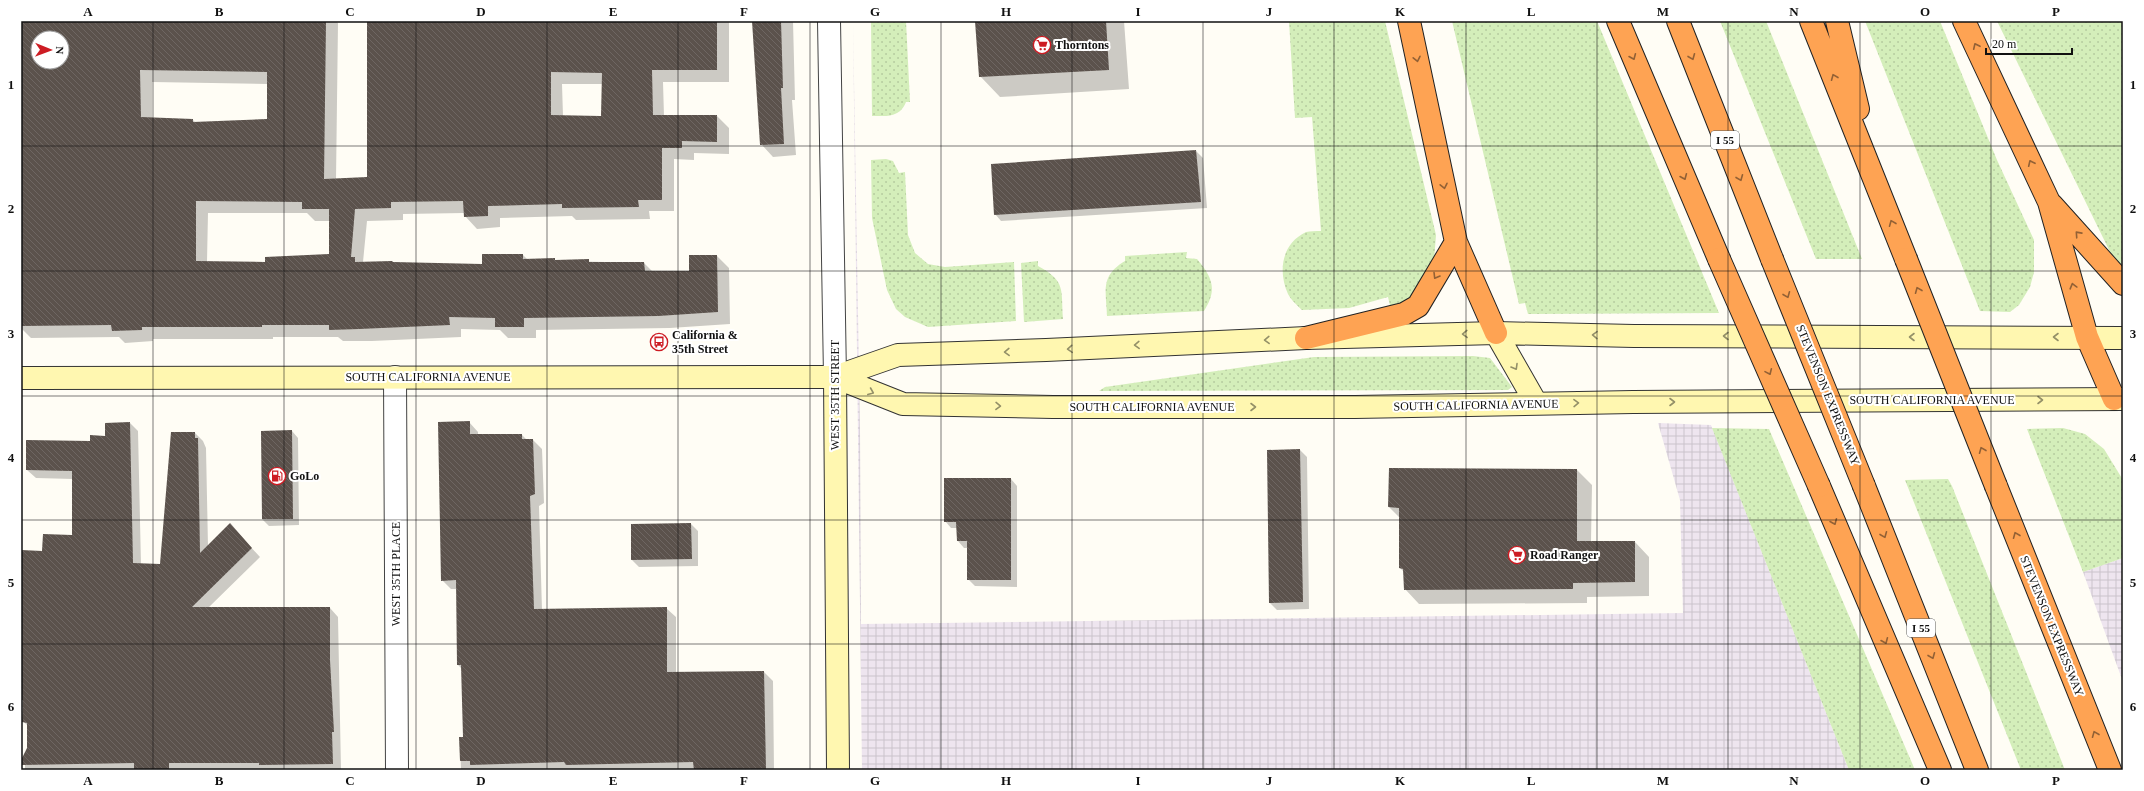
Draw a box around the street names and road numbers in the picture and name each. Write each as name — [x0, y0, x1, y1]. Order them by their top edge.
road number: I 55 — [1711, 131, 1739, 149]
street label: STEVENSON EXPRESSWAY — [1793, 323, 1863, 468]
street label: WEST 35TH STREET — [828, 339, 842, 450]
street label: SOUTH CALIFORNIA AVENUE — [345, 370, 511, 384]
street label: SOUTH CALIFORNIA AVENUE — [1849, 393, 2015, 407]
street label: SOUTH CALIFORNIA AVENUE — [1393, 397, 1559, 413]
street label: SOUTH CALIFORNIA AVENUE — [1069, 400, 1235, 414]
street label: WEST 35TH PLACE — [389, 522, 403, 626]
street label: STEVENSON EXPRESSWAY — [2017, 554, 2087, 699]
road number: I 55 — [1907, 619, 1935, 637]

